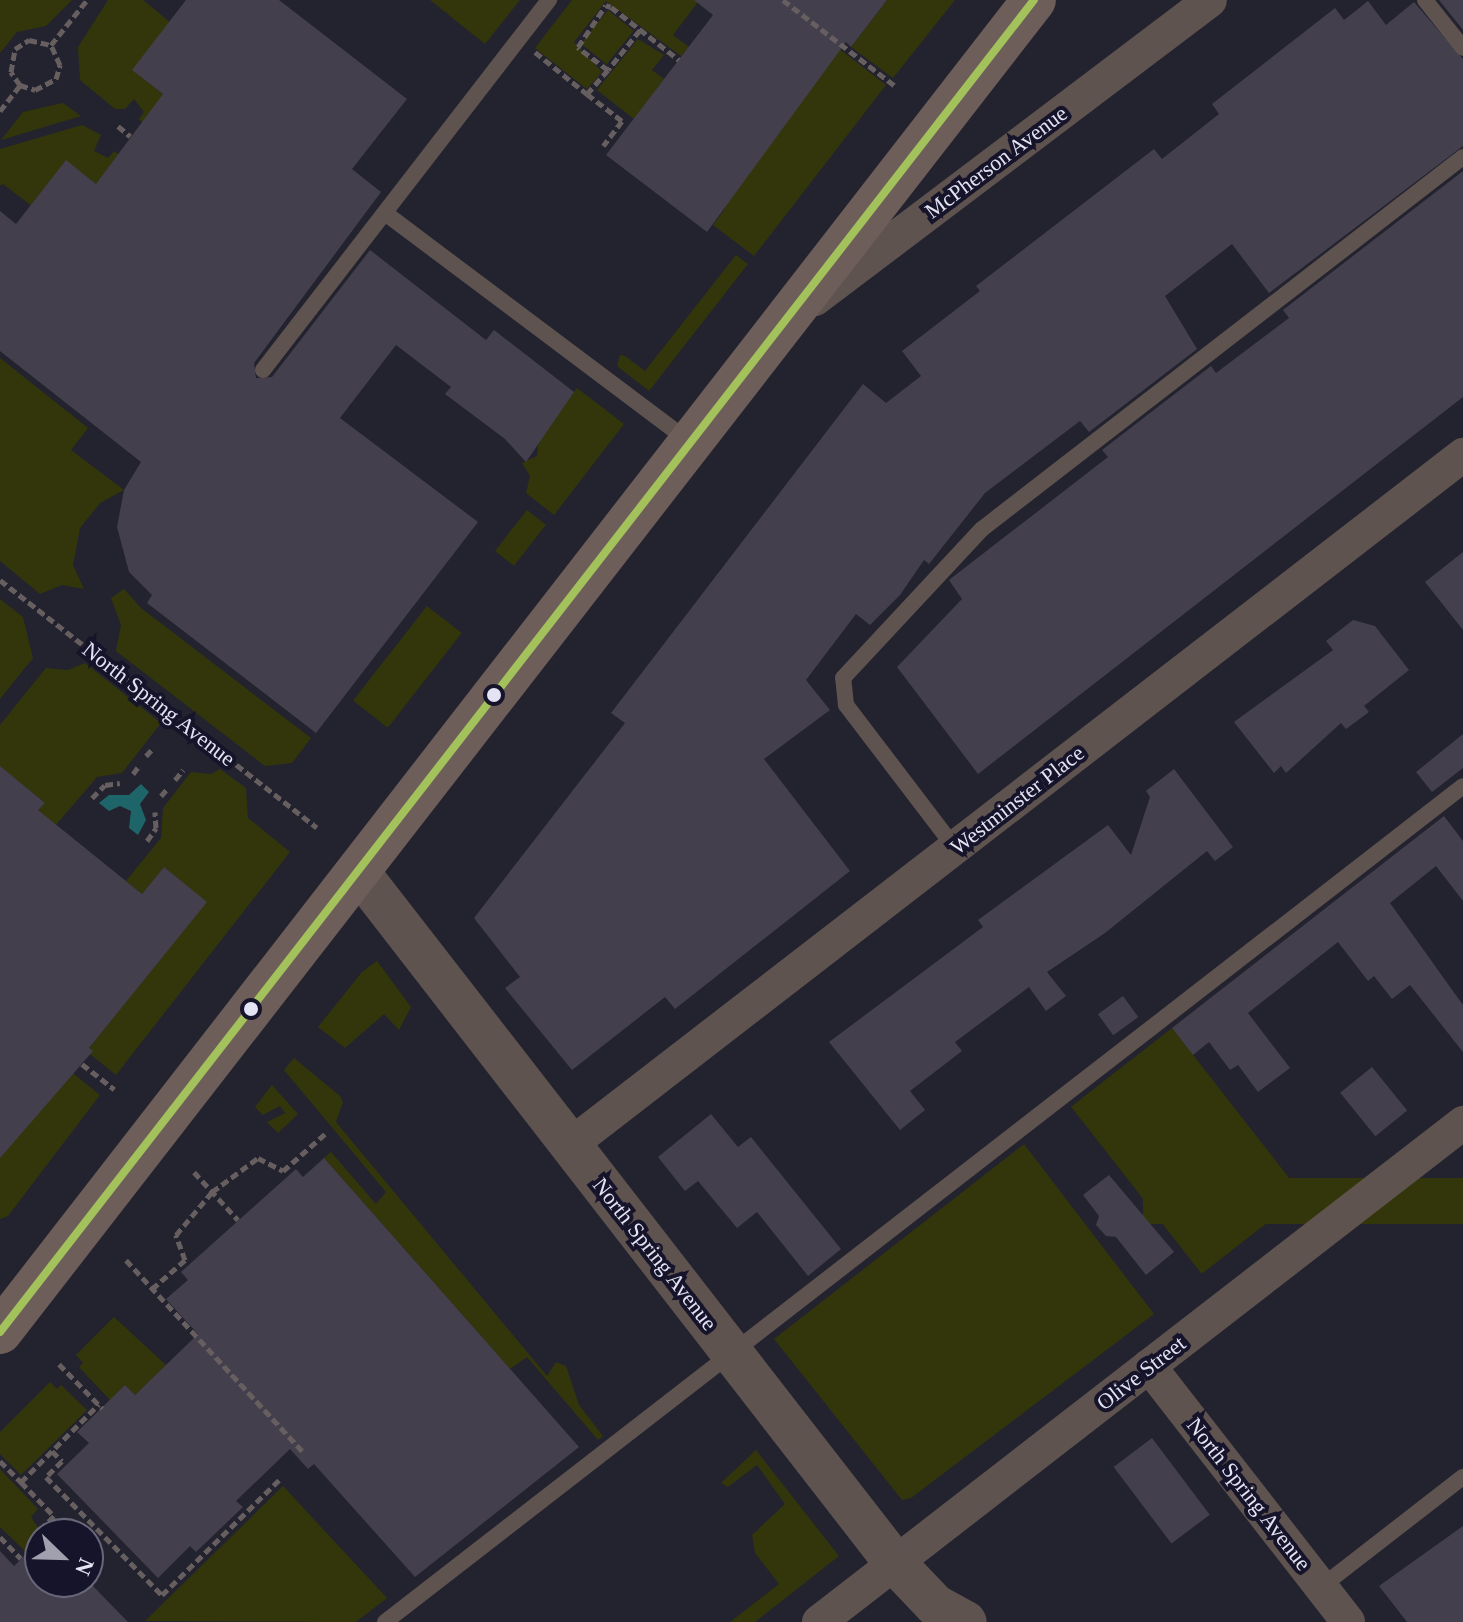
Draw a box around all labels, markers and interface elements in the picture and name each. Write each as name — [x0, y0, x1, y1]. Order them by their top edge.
street label: McPherson Avenue — [919, 100, 1073, 224]
street label: North Spring Avenue — [77, 636, 241, 772]
unlabelled marker — [486, 687, 502, 703]
street label: Westminster Place — [945, 740, 1089, 860]
unlabelled marker — [243, 1001, 259, 1017]
street label: North Spring Avenue — [587, 1172, 723, 1336]
street label: Olive Street — [1091, 1330, 1191, 1416]
street label: North Spring Avenue — [1181, 1412, 1317, 1576]
north arrow — [24, 1518, 104, 1598]
text: N — [70, 1555, 99, 1579]

